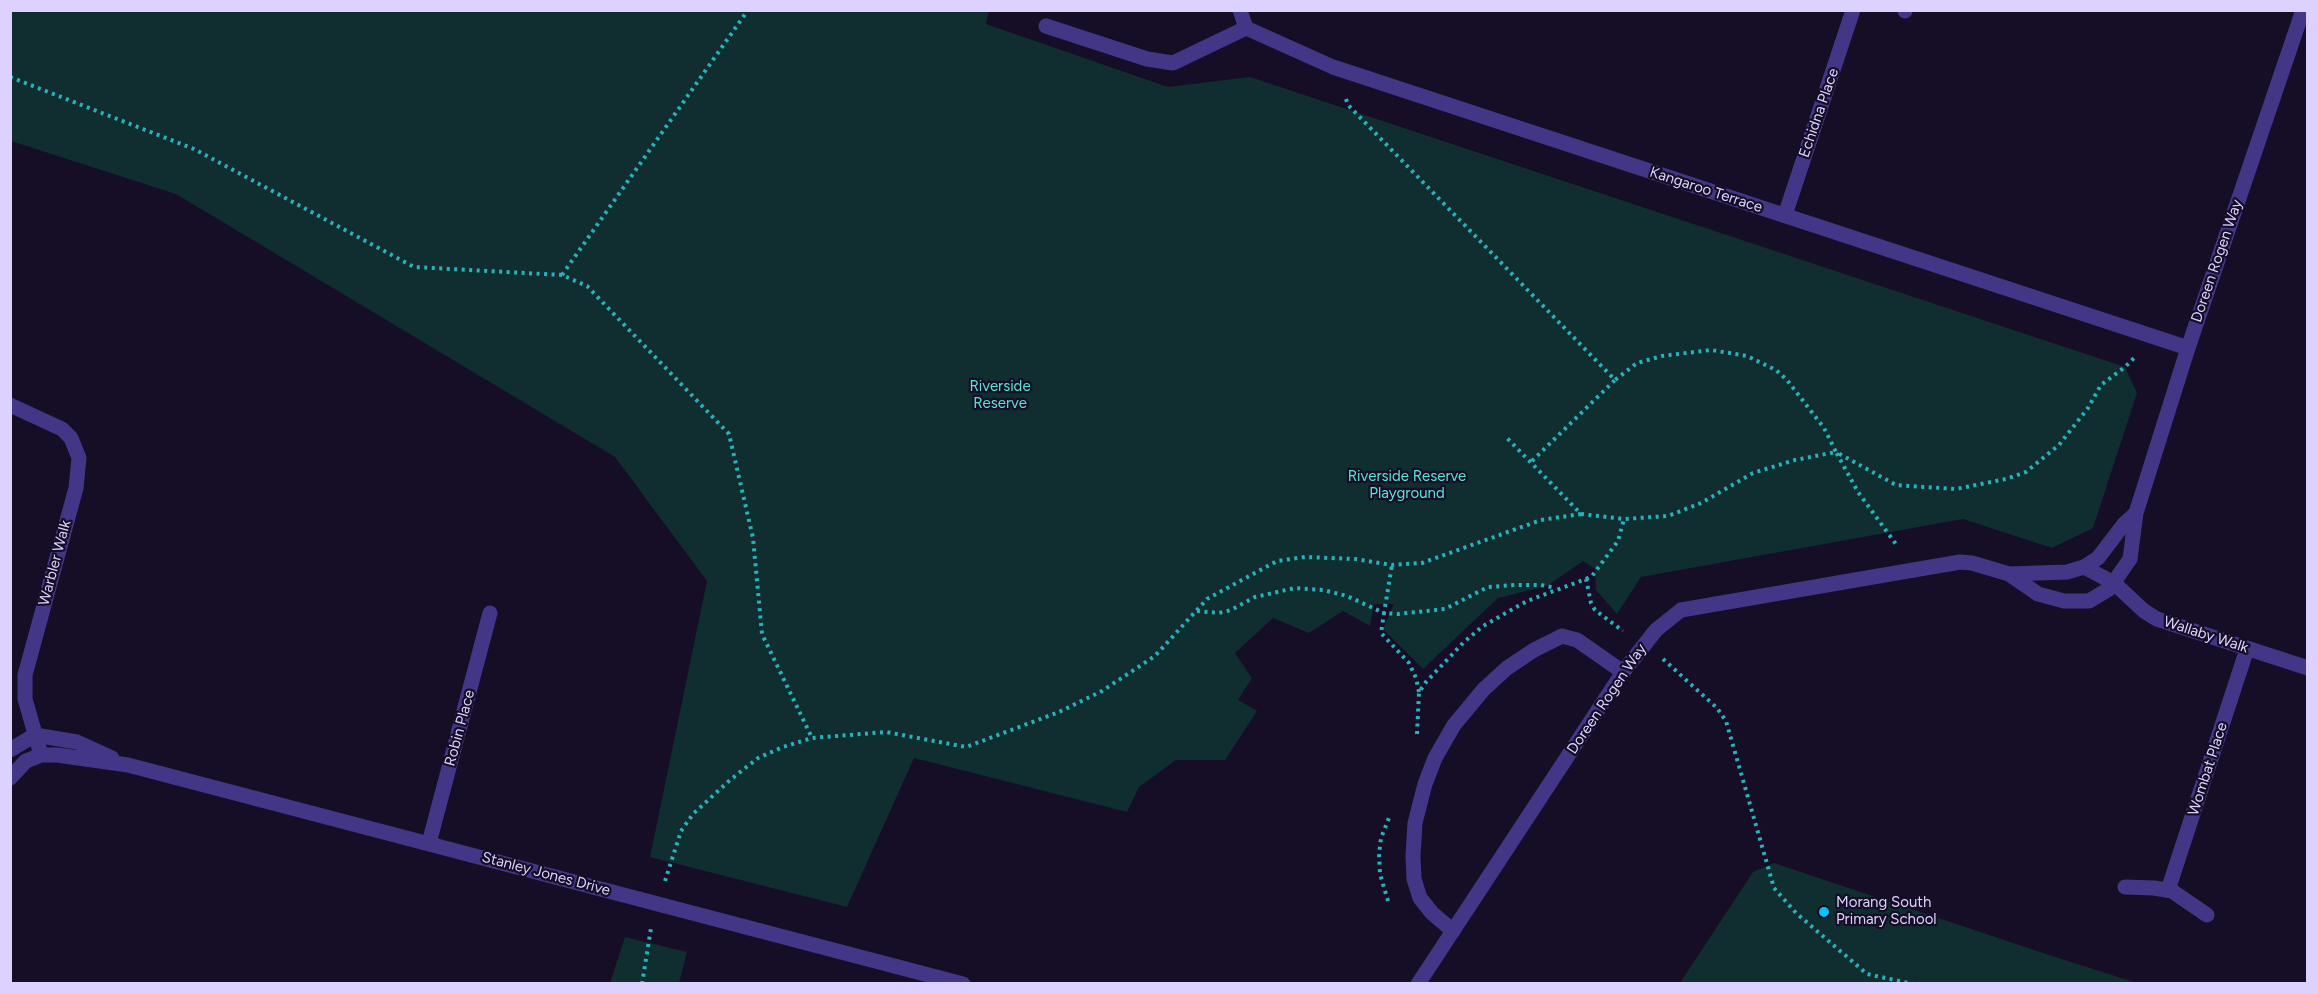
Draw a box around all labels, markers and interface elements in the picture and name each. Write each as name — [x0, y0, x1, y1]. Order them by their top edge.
street label: Echidna Place — [1795, 66, 1843, 160]
street label: Kangaroo Terrace — [1647, 163, 1765, 217]
street label: Doreen Rogen Way — [2188, 197, 2246, 325]
park label: Riverside Reserve — [969, 378, 1031, 413]
park label: Riverside Reserve Playground — [1348, 468, 1466, 503]
street label: Warbler Walk — [35, 518, 75, 608]
street label: Wallaby Walk — [2161, 613, 2251, 657]
street label: Doreen Rogen Way — [1563, 641, 1651, 757]
street label: Robin Place — [441, 688, 479, 768]
street label: Wombat Place — [2184, 720, 2232, 818]
street label: Stanley Jones Drive — [480, 848, 612, 900]
place label: Morang South Primary School — [1836, 894, 1937, 929]
marker: Morang South Primary School — [1817, 905, 1831, 919]

